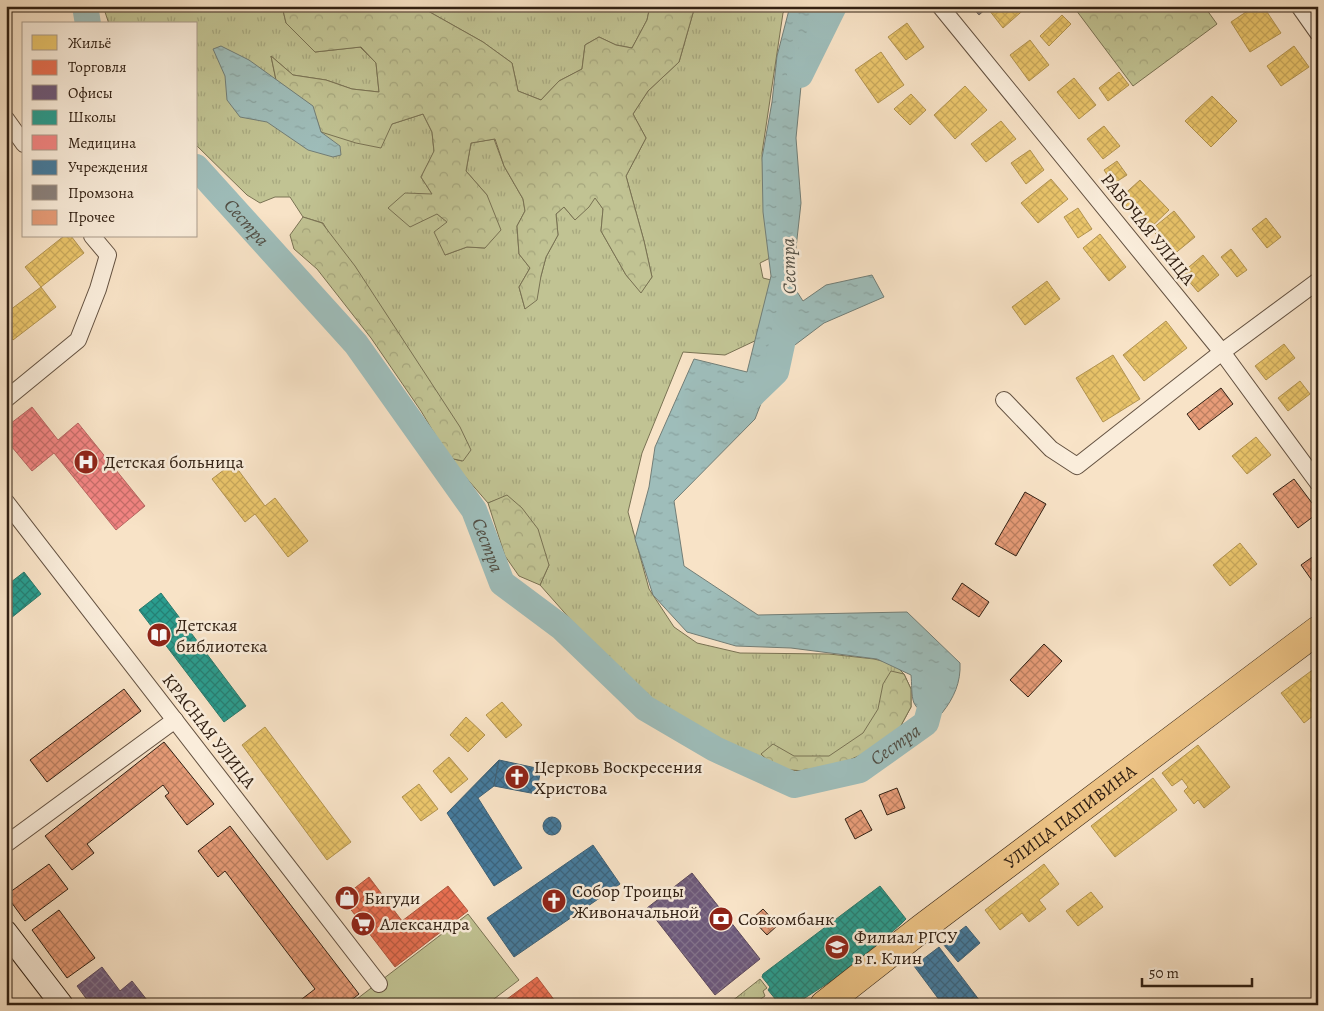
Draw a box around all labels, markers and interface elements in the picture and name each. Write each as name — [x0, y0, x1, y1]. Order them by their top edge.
legend — [22, 22, 198, 238]
text: Жильё — [68, 33, 111, 53]
text: Торговля — [68, 57, 126, 77]
text: Офисы — [68, 83, 113, 103]
text: Школы — [68, 107, 116, 127]
text: Медицина — [68, 133, 136, 153]
text: Учреждения — [68, 157, 148, 177]
street label: РАБОЧАЯ УЛИЦА — [1096, 168, 1201, 290]
text: Промзона — [68, 183, 134, 203]
water label: Сестра — [218, 193, 275, 252]
text: Прочее — [68, 207, 115, 227]
water label: Сестра — [775, 237, 803, 295]
hospital icon: Детская больница — [73, 449, 99, 475]
place label: Детская больница — [104, 450, 244, 474]
water label: Сестра — [465, 514, 510, 576]
place label: Детская библиотека — [176, 613, 268, 658]
library icon: Детская библиотека — [146, 622, 172, 648]
street label: КРАСНАЯ УЛИЦА — [157, 669, 262, 794]
water label: Сестра — [865, 718, 926, 772]
place label: Церковь Воскресения Христова — [534, 755, 702, 800]
street label: УЛИЦА ПАПИВИНА — [999, 759, 1141, 874]
church icon: Церковь Воскресения Христова — [504, 764, 530, 790]
place label: Собор Троицы Живоначальной — [572, 879, 699, 924]
shop icon: Бигуди — [334, 885, 360, 911]
place label: Бигуди — [364, 886, 420, 910]
church icon: Собор Троицы Живоначальной — [541, 888, 567, 914]
bank icon: Совкомбанк — [708, 906, 734, 932]
place label: Совкомбанк — [738, 907, 834, 931]
supermarket icon: Александра — [350, 911, 376, 937]
place label: Александра — [379, 912, 470, 936]
place label: Филиал РГСУ в г. Клин — [854, 925, 958, 970]
school or university icon: Филиал РГСУ в г. Клин — [824, 934, 850, 960]
scale bar — [1142, 956, 1252, 988]
text: 50 m — [1149, 963, 1179, 983]

